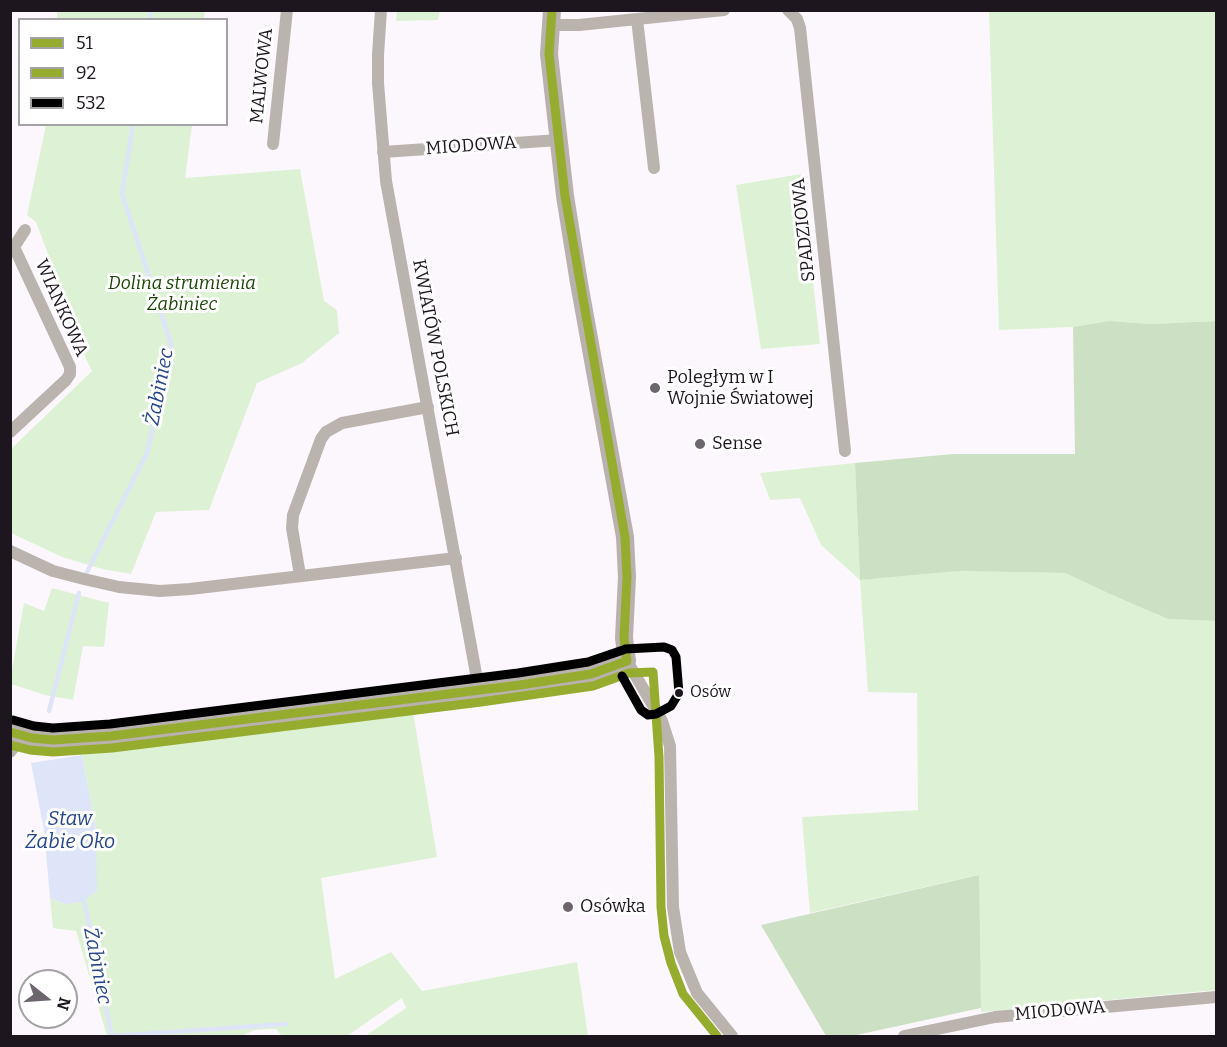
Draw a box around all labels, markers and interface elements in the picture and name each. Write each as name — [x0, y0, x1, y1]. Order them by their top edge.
legend — [18, 18, 228, 126]
street label: MALWOWA — [246, 27, 278, 125]
text: 51 — [76, 32, 93, 54]
text: 92 — [76, 62, 96, 84]
text: 532 — [76, 92, 105, 114]
street label: MIODOWA — [425, 132, 517, 160]
street label: SPADZIOWA — [788, 177, 820, 283]
street label: WIANKOWA — [30, 256, 92, 360]
street label: KWIATÓW POLSKICH — [407, 258, 463, 438]
park label: Dolina strumienia Żabiniec — [108, 273, 256, 316]
water label: Żabiniec — [141, 346, 179, 428]
place label: Poległym w I Wojnie Światowej — [667, 367, 814, 410]
marker: Poległym w I Wojnie Światowej — [648, 381, 662, 395]
place label: Sense — [712, 433, 762, 455]
marker: Sense — [693, 437, 707, 451]
place label: Osów — [690, 683, 731, 703]
marker: Osów — [673, 687, 685, 699]
water label: Staw Żabie Oko — [25, 807, 115, 854]
place label: Osówka — [580, 896, 646, 918]
marker: Osówka — [561, 900, 575, 914]
water label: Żabiniec — [78, 925, 116, 1007]
north arrow — [18, 969, 78, 1029]
text: N — [53, 995, 75, 1013]
street label: MIODOWA — [1014, 996, 1106, 1026]

